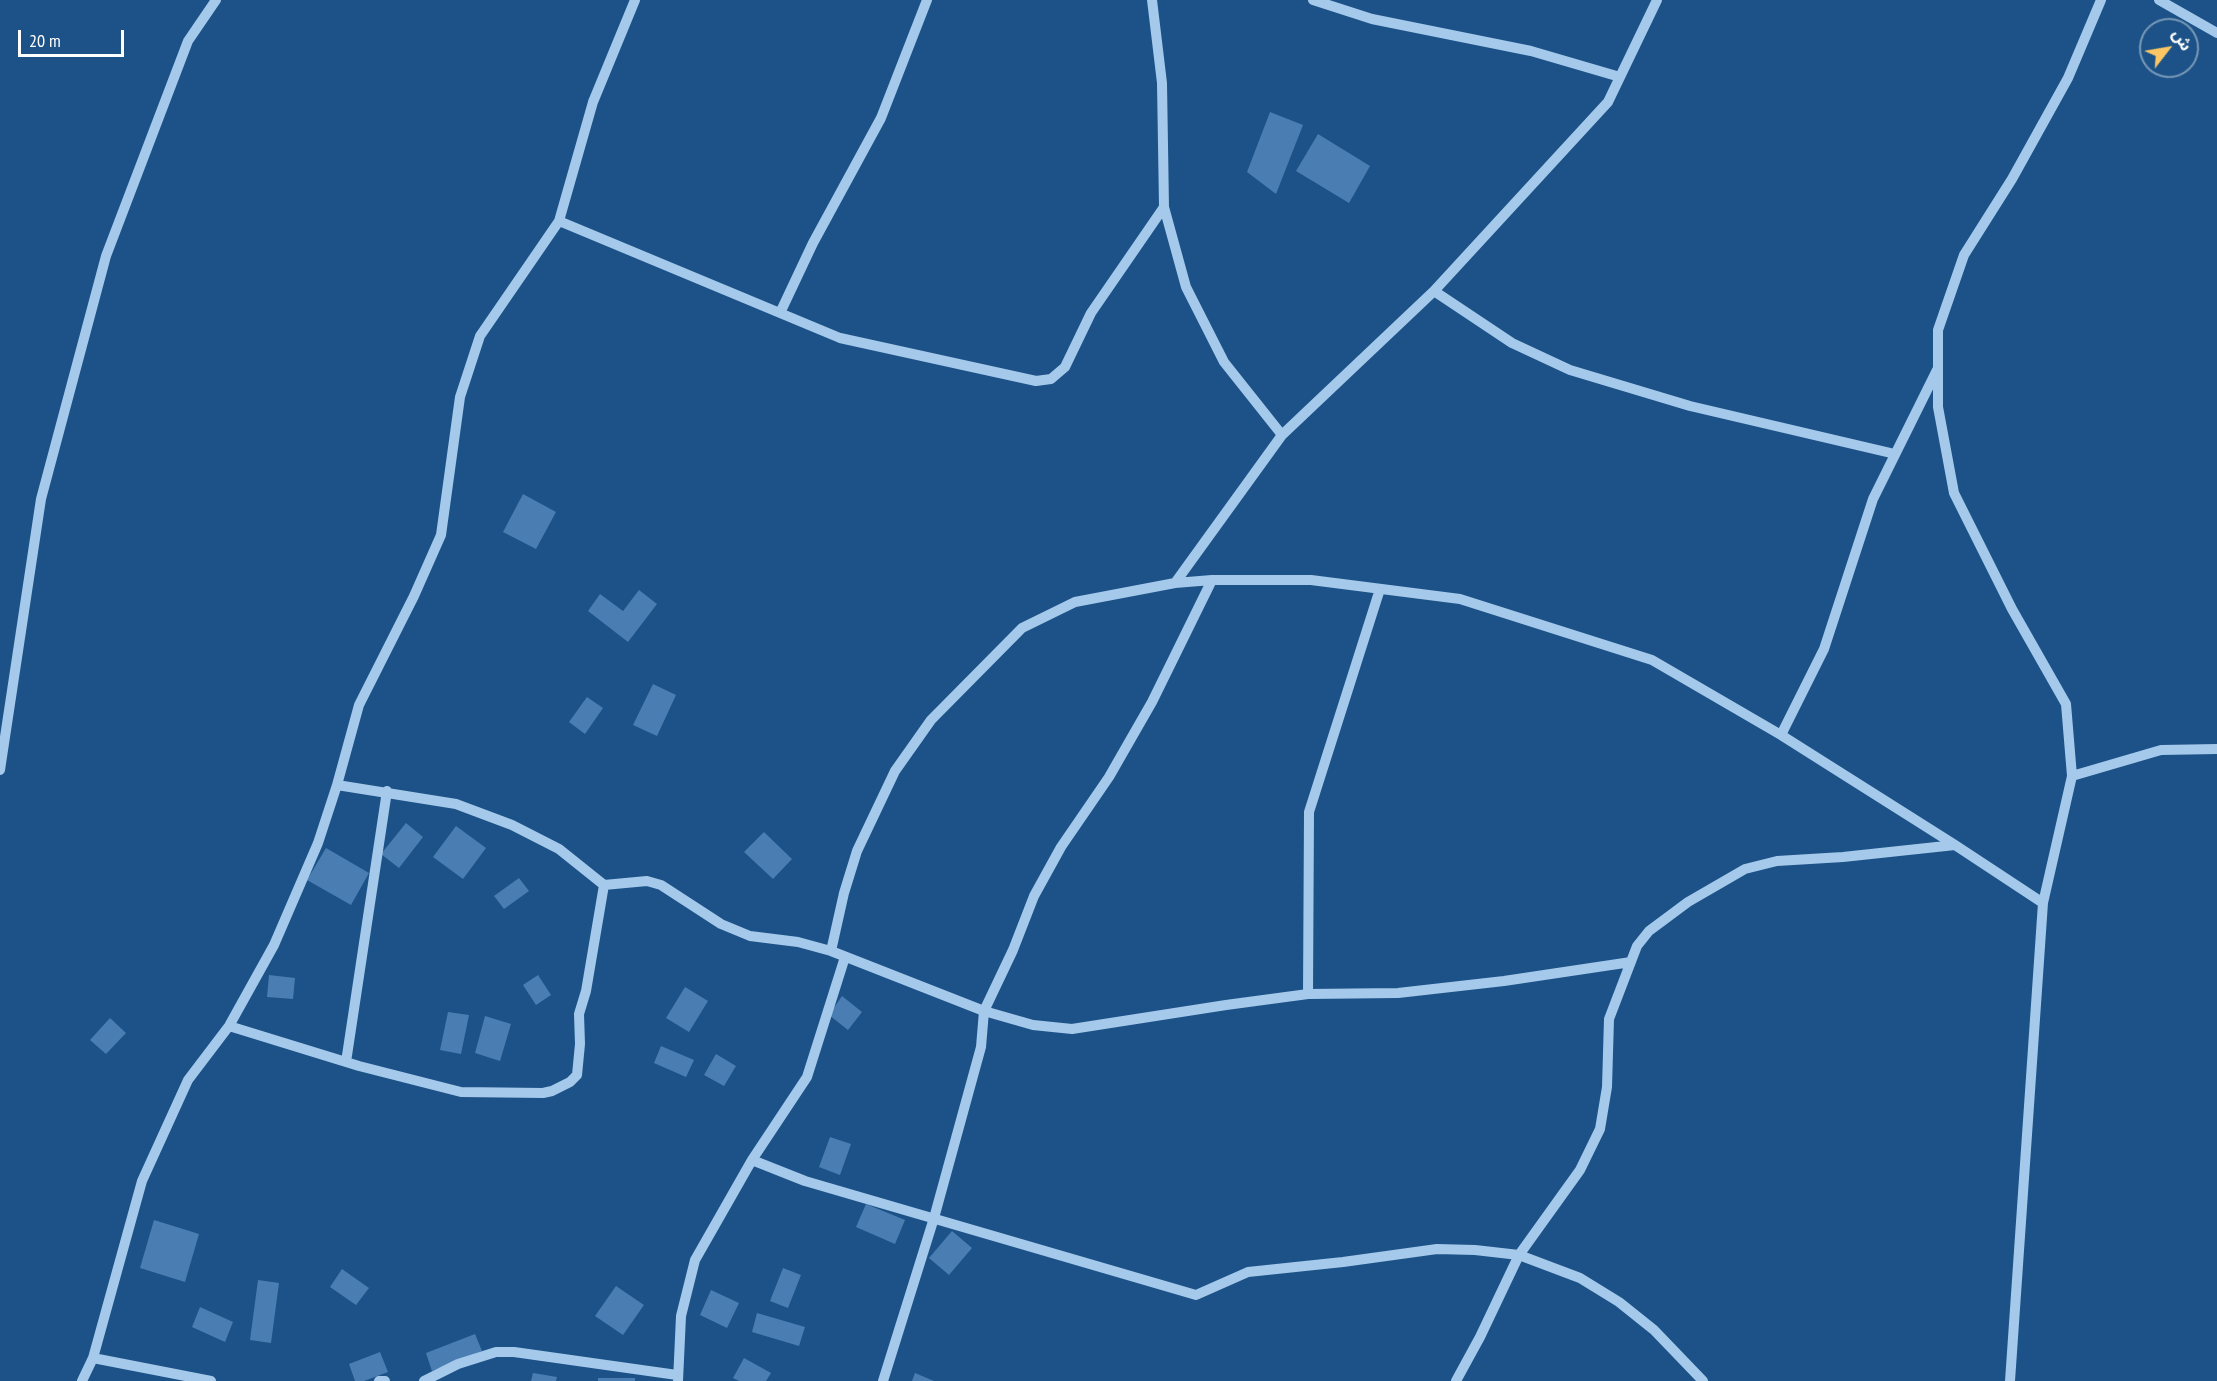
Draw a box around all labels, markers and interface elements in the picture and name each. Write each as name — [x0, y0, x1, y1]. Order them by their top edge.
scale bar — [21, 18, 128, 56]
north arrow — [2139, 18, 2199, 78]
text: ش — [2168, 25, 2197, 54]
text: 20 m — [29, 29, 61, 52]

